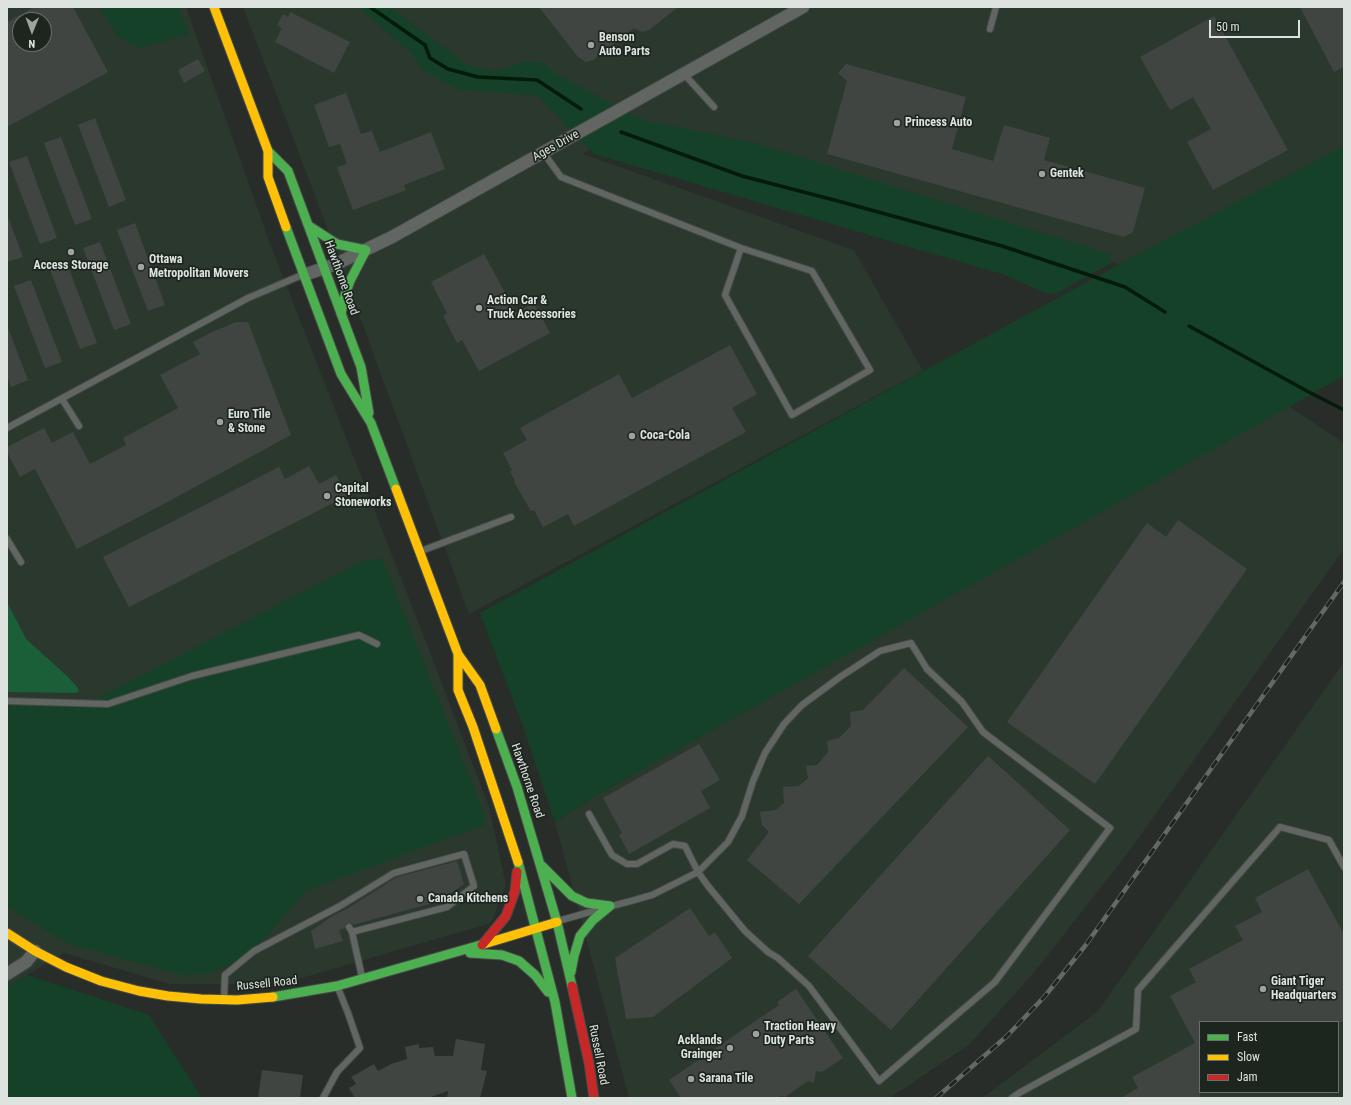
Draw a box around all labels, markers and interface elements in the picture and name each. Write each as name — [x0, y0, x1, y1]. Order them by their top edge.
north arrow — [12, 12, 52, 52]
scale bar — [1211, 12, 1302, 38]
text: 50 m — [1216, 20, 1240, 34]
place label: Benson Auto Parts — [599, 31, 650, 59]
text: N — [28, 37, 35, 50]
marker: Benson Auto Parts — [586, 40, 596, 50]
place label: Princess Auto — [905, 116, 972, 130]
marker: Princess Auto — [892, 118, 902, 128]
street label: Ages Drive — [530, 127, 582, 165]
place label: Gentek — [1050, 167, 1084, 181]
marker: Gentek — [1037, 169, 1047, 179]
street label: Hawthorne Road — [321, 239, 361, 317]
marker: Access Storage — [66, 247, 76, 257]
place label: Ottawa Metropolitan Movers — [149, 253, 249, 281]
place label: Access Storage — [34, 259, 108, 273]
marker: Ottawa Metropolitan Movers — [136, 262, 146, 272]
place label: Action Car & Truck Accessories — [487, 294, 576, 322]
marker: Action Car & Truck Accessories — [474, 303, 484, 313]
place label: Euro Tile & Stone — [228, 408, 270, 436]
marker: Euro Tile & Stone — [215, 417, 225, 427]
place label: Coca-Cola — [640, 429, 690, 443]
marker: Coca-Cola — [627, 431, 637, 441]
place label: Capital Stoneworks — [335, 482, 391, 510]
marker: Capital Stoneworks — [322, 491, 332, 501]
street label: Hawthorne Road — [507, 742, 547, 820]
place label: Canada Kitchens — [428, 892, 508, 906]
marker: Canada Kitchens — [415, 894, 425, 904]
street label: Russell Road — [236, 974, 298, 994]
place label: Giant Tiger Headquarters — [1271, 975, 1336, 1003]
marker: Giant Tiger Headquarters — [1258, 984, 1268, 994]
place label: Traction Heavy Duty Parts — [764, 1020, 836, 1048]
legend — [1199, 1021, 1339, 1093]
street label: Russell Road — [585, 1024, 611, 1086]
marker: Traction Heavy Duty Parts — [751, 1029, 761, 1039]
text: Fast — [1237, 1030, 1257, 1044]
place label: Acklands Grainger — [678, 1034, 722, 1062]
marker: Acklands Grainger — [725, 1043, 735, 1053]
text: Slow — [1237, 1050, 1260, 1064]
text: Jam — [1237, 1070, 1258, 1084]
place label: Sarana Tile — [699, 1072, 753, 1086]
marker: Sarana Tile — [686, 1074, 696, 1084]

